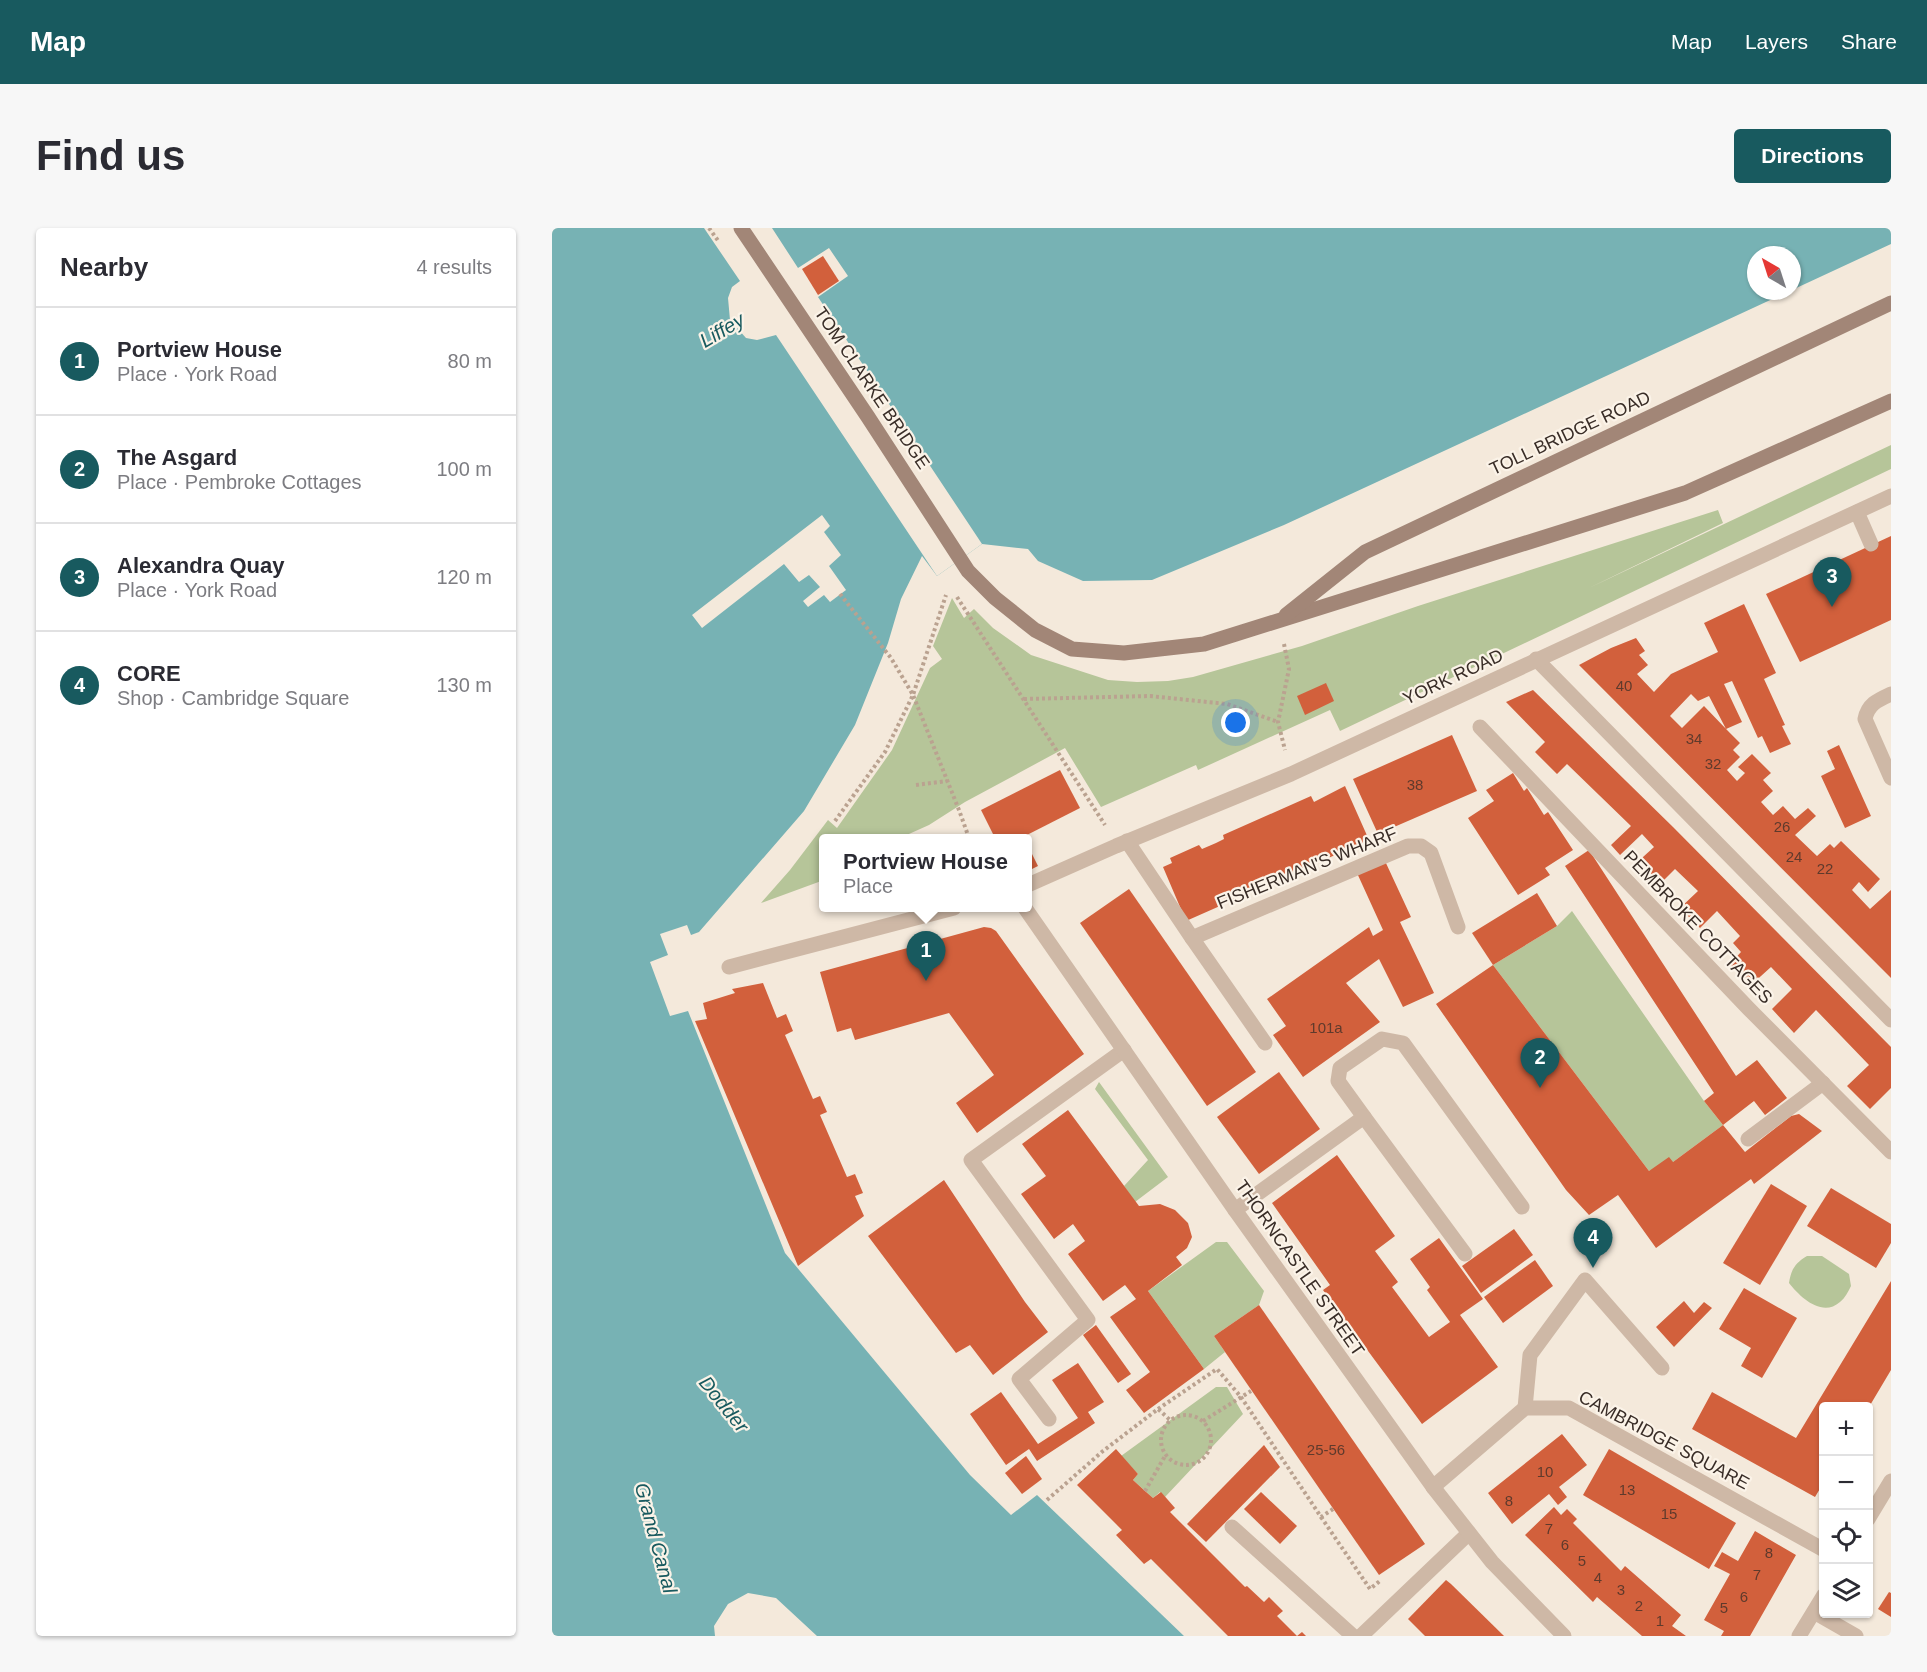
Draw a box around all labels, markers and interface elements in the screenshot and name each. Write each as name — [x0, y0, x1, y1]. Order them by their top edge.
text: Map — [30, 26, 86, 57]
text: Map — [1671, 30, 1712, 53]
text: Layers — [1745, 30, 1808, 53]
text: Share — [1841, 30, 1897, 53]
button: Directions — [1734, 129, 1891, 183]
text: Find us — [36, 132, 185, 179]
north arrow — [1747, 246, 1801, 300]
text: Nearby — [60, 252, 148, 282]
text: 4 results — [416, 256, 492, 278]
street label: TOM CLARKE BRIDGE — [810, 303, 934, 473]
water label: Liffey — [696, 308, 749, 352]
text: Portview House — [117, 337, 282, 362]
text: 1 — [74, 350, 85, 372]
text: 80 m — [448, 350, 492, 372]
text: Place · York Road — [117, 363, 277, 385]
street label: TOLL BRIDGE ROAD — [1486, 387, 1654, 479]
text: The Asgard — [117, 445, 237, 470]
text: 2 — [74, 458, 85, 480]
text: 100 m — [436, 458, 492, 480]
text: Place · Pembroke Cottages — [117, 471, 362, 493]
text: Alexandra Quay — [117, 553, 285, 578]
pin: 3 — [1812, 558, 1852, 607]
text: 3 — [74, 566, 85, 588]
text: 120 m — [436, 566, 492, 588]
text: Place · York Road — [117, 579, 277, 601]
street label: YORK ROAD — [1400, 645, 1506, 709]
text: CORE — [117, 661, 181, 686]
text: 4 — [74, 674, 85, 696]
text: 130 m — [436, 674, 492, 696]
house number: 40 — [1616, 677, 1632, 694]
text: Shop · Cambridge Square — [117, 687, 349, 709]
your location — [1221, 708, 1250, 737]
house number: 34 — [1686, 730, 1702, 747]
house number: 32 — [1705, 755, 1721, 772]
house number: 38 — [1407, 776, 1423, 793]
house number: 26 — [1774, 818, 1790, 835]
street label: FISHERMAN'S WHARF — [1214, 823, 1400, 913]
popup — [819, 834, 1032, 912]
street label: PEMBROKE COTTAGES — [1620, 846, 1776, 1008]
house number: 24 — [1786, 848, 1802, 865]
text: Portview House — [843, 849, 1008, 874]
house number: 22 — [1817, 860, 1833, 877]
text: Place — [843, 875, 893, 897]
pin: 1 — [906, 932, 946, 981]
house number: 101a — [1309, 1019, 1343, 1036]
pin: 2 — [1520, 1038, 1560, 1088]
street label: THORNCASTLE STREET — [1232, 1176, 1368, 1360]
pin: 4 — [1574, 1218, 1612, 1268]
water label: Dodder — [695, 1372, 754, 1437]
street label: CAMBRIDGE SQUARE — [1575, 1387, 1753, 1493]
map controls — [1819, 1402, 1873, 1618]
button: + — [1819, 1402, 1873, 1456]
house number: 25-56 — [1307, 1441, 1345, 1458]
button: − — [1819, 1456, 1873, 1510]
house number: 10 — [1537, 1463, 1553, 1480]
water label: Grand Canal — [631, 1480, 681, 1596]
house number: 13 — [1619, 1481, 1635, 1498]
house number: 8 — [1505, 1492, 1513, 1509]
house number: 15 — [1661, 1505, 1677, 1522]
button: locate — [1819, 1510, 1873, 1564]
house number: 7 — [1545, 1520, 1553, 1537]
house number: 6 — [1561, 1536, 1569, 1553]
house number: 8 — [1765, 1544, 1773, 1561]
house number: 5 — [1578, 1552, 1586, 1569]
button: layers — [1819, 1564, 1873, 1618]
house number: 7 — [1753, 1566, 1761, 1583]
house number: 4 — [1594, 1569, 1602, 1586]
house number: 3 — [1617, 1581, 1625, 1598]
house number: 6 — [1740, 1588, 1748, 1605]
house number: 2 — [1635, 1597, 1643, 1614]
house number: 5 — [1720, 1599, 1728, 1616]
house number: 1 — [1656, 1612, 1664, 1629]

